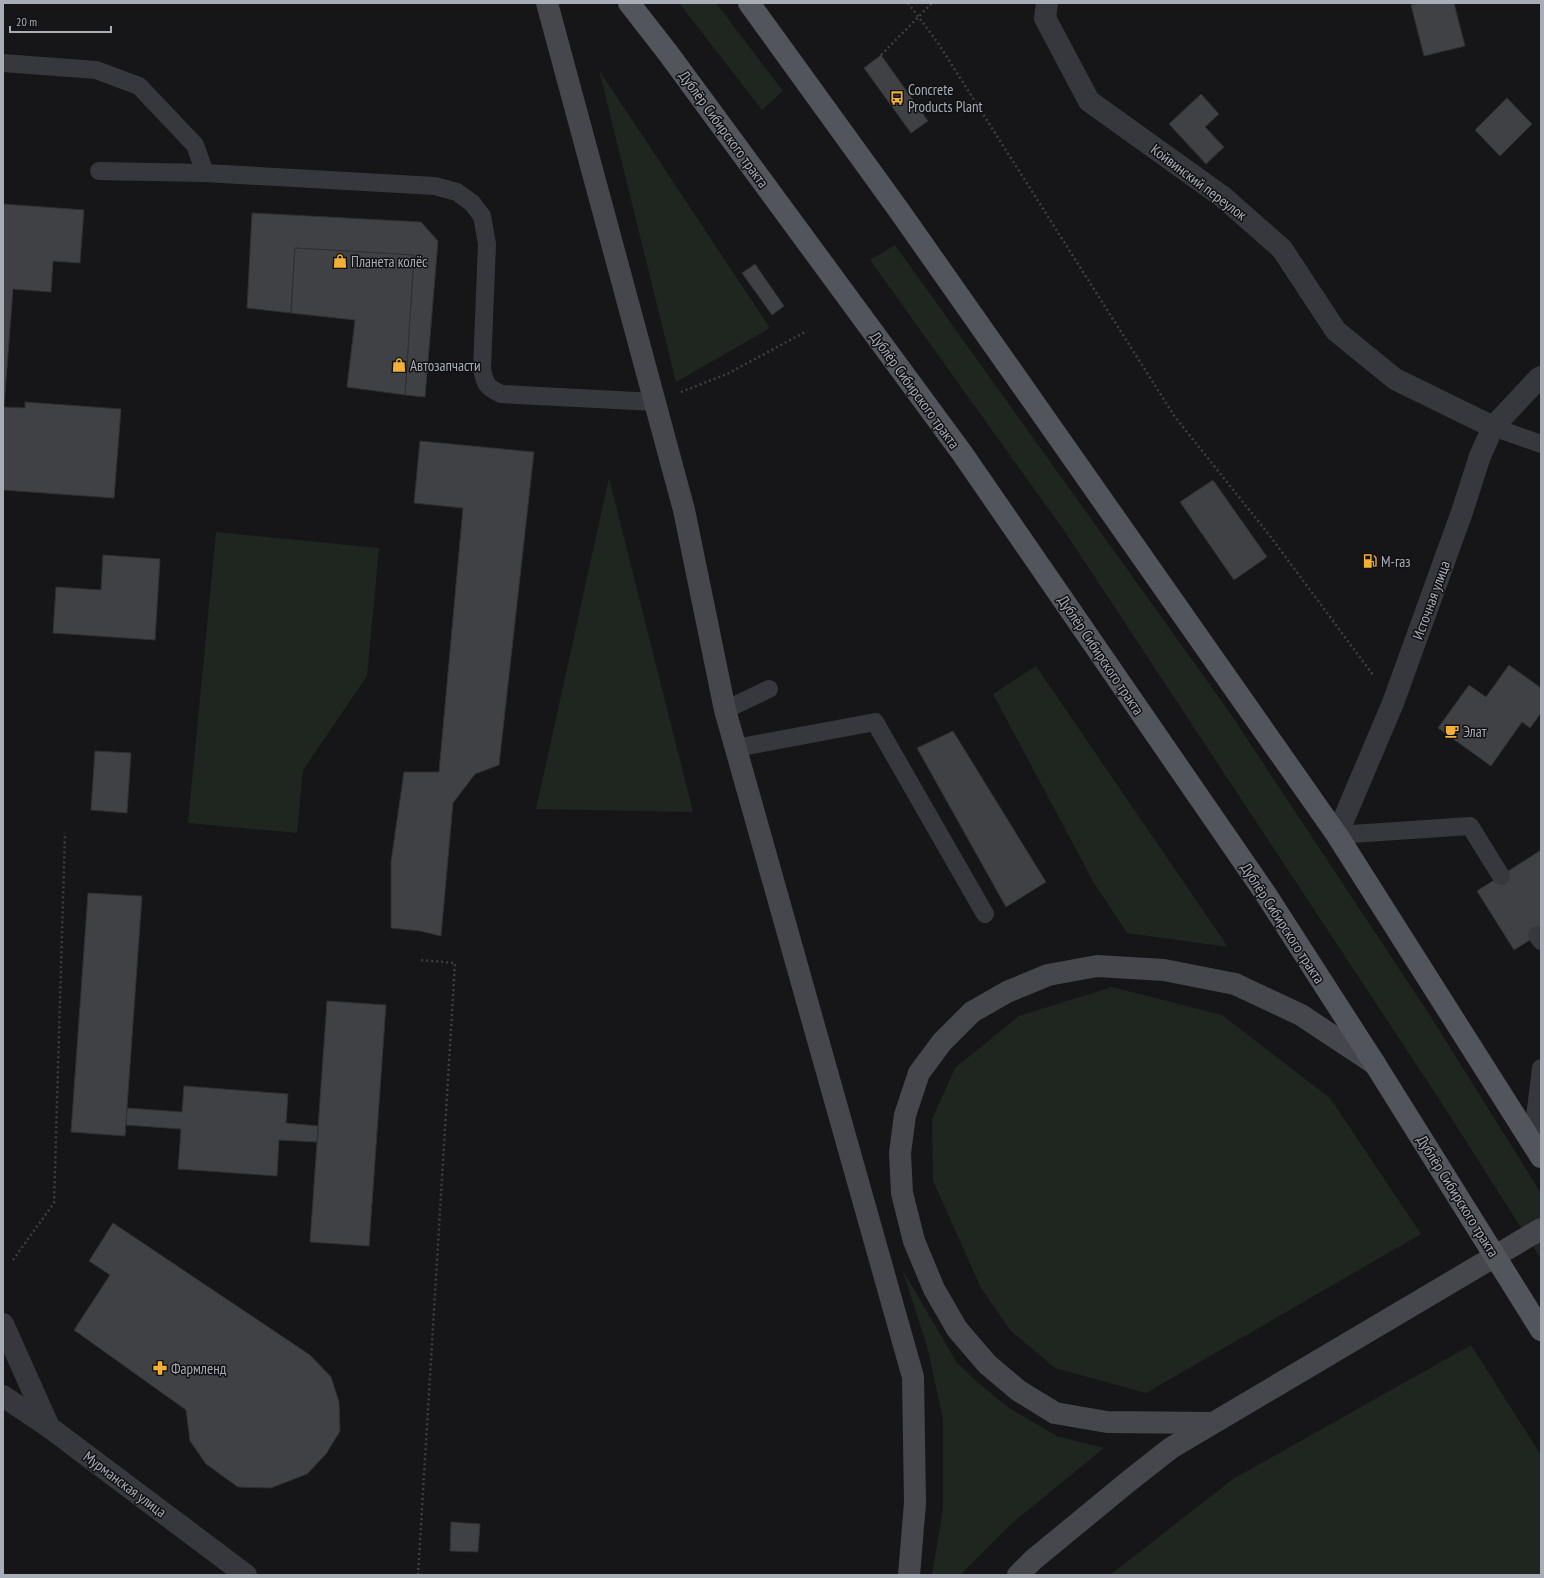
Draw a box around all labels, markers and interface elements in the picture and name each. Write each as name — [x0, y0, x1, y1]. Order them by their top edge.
scale bar — [10, 8, 111, 34]
text: 20 m — [16, 14, 37, 29]
street label: Дублёр Сибирского тракта — [675, 67, 773, 191]
place label: Concrete Products Plant — [908, 80, 983, 116]
bus stop icon: Concrete Products Plant — [889, 90, 905, 106]
street label: Койвинский переулок — [1147, 140, 1251, 224]
place label: Планета колёс — [351, 252, 428, 271]
shop icon: Планета колёс — [332, 253, 348, 269]
street label: Дублёр Сибирского тракта — [866, 328, 964, 452]
place label: Автозапчасти — [410, 356, 480, 375]
shop icon: Автозапчасти — [391, 357, 407, 373]
place label: М-газ — [1381, 552, 1411, 571]
fuel station icon: М-газ — [1362, 553, 1378, 569]
street label: Источная улица — [1408, 558, 1454, 642]
street label: Дублёр Сибирского тракта — [1054, 592, 1148, 718]
place label: Элат — [1463, 722, 1487, 741]
cafe icon: Элат — [1444, 723, 1460, 739]
street label: Дублёр Сибирского тракта — [1237, 859, 1329, 987]
street label: Дублёр Сибирского тракта — [1413, 1131, 1503, 1261]
place label: Фармленд — [171, 1359, 227, 1378]
pharmacy icon: Фармленд — [152, 1360, 168, 1376]
street label: Мурманская улица — [80, 1447, 170, 1521]

